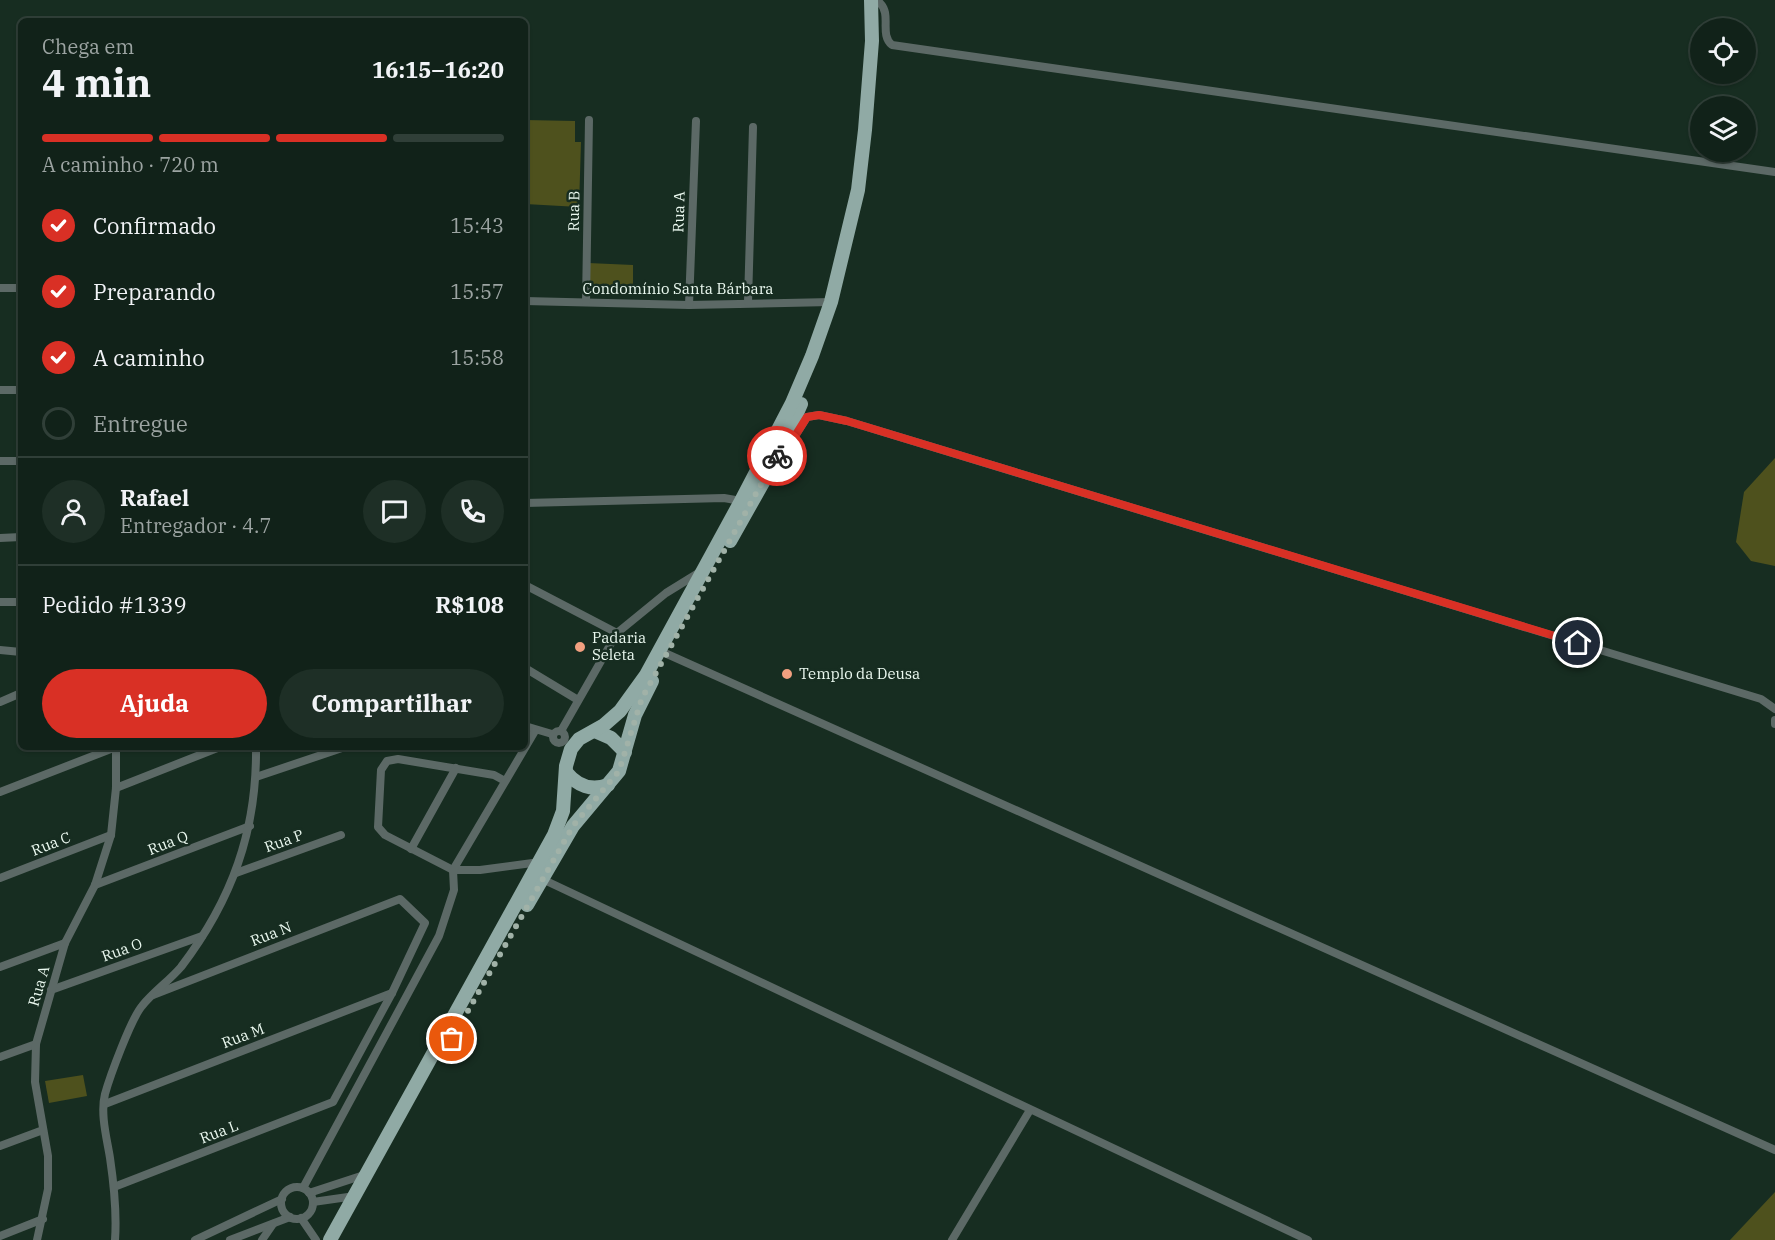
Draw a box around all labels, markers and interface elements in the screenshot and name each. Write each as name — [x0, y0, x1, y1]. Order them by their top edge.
map controls — [1690, 18, 1756, 162]
button: locate — [1690, 18, 1756, 84]
text: Chega em — [42, 33, 134, 60]
text: 16:15–16:20 — [372, 55, 504, 84]
text: 4 min — [42, 57, 151, 108]
button: layers — [1690, 96, 1756, 162]
text: A caminho · 720 m — [42, 151, 219, 178]
street label: Rua B — [564, 190, 583, 232]
street label: Rua A — [668, 190, 689, 233]
icon: check — [42, 209, 75, 242]
text: Confirmado — [93, 211, 216, 240]
text: 15:43 — [450, 212, 504, 239]
icon: check — [42, 275, 75, 308]
text: Preparando — [93, 277, 215, 306]
text: 15:57 — [450, 278, 504, 305]
street label: Condomínio Santa Bárbara — [582, 279, 774, 298]
icon: check — [42, 341, 75, 374]
text: A caminho — [93, 343, 205, 372]
text: 15:58 — [450, 344, 504, 371]
text: Entregue — [93, 409, 188, 438]
courier — [747, 426, 807, 486]
icon: bike — [761, 440, 794, 473]
button: person — [42, 480, 105, 543]
button: chat — [363, 480, 426, 543]
button: phone — [441, 480, 504, 543]
text: Rafael — [120, 483, 189, 512]
text: Entregador · 4.7 — [120, 512, 271, 539]
text: Pedido #1339 — [42, 590, 187, 619]
text: R$108 — [435, 590, 504, 619]
pin — [1552, 617, 1603, 668]
icon: home — [1561, 626, 1594, 659]
place label: Padaria Seleta — [592, 628, 646, 664]
marker: Padaria Seleta — [573, 640, 587, 654]
place label: Templo da Deusa — [799, 664, 920, 683]
marker: Templo da Deusa — [780, 667, 794, 681]
button: Ajuda — [42, 669, 267, 738]
button: Compartilhar — [279, 669, 504, 738]
street label: Rua P — [262, 825, 306, 856]
street label: Rua Q — [145, 826, 191, 859]
street label: Rua C — [28, 827, 73, 860]
street label: Rua N — [248, 917, 294, 950]
street label: Rua O — [99, 933, 145, 966]
street label: Rua A — [24, 963, 54, 1008]
pin — [426, 1013, 477, 1064]
street label: Rua M — [219, 1019, 267, 1052]
icon: bag — [435, 1022, 468, 1055]
street label: Rua L — [197, 1115, 241, 1148]

